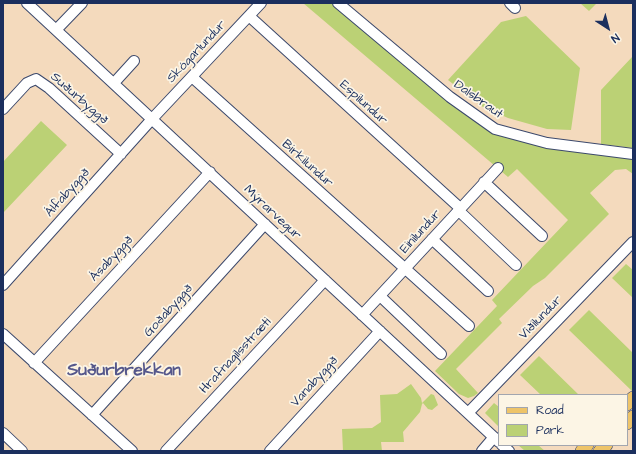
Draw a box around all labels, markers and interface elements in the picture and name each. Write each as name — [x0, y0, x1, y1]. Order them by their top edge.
north arrow — [588, 8, 628, 48]
street label: Skógarlundur — [164, 18, 230, 86]
text: N — [608, 30, 623, 46]
street label: Suðurbyggð — [47, 70, 111, 128]
street label: Espilundur — [336, 77, 390, 129]
street label: Dalsbraut — [450, 77, 506, 123]
street label: Birkilundur — [278, 137, 336, 191]
street label: Álfabyggð — [42, 165, 94, 221]
street label: Mýrarvegur — [240, 182, 304, 244]
street label: Einilundur — [397, 207, 445, 257]
street label: Ásabyggð — [87, 233, 137, 285]
street label: Goðabyggð — [141, 281, 197, 341]
street label: Víðilundur — [516, 293, 566, 343]
street label: Hrafnagilsstræti — [197, 315, 275, 397]
street label: Vanabyggð — [288, 353, 342, 411]
district label: Suðurbrekkan — [67, 361, 181, 381]
legend — [498, 394, 628, 446]
text: Road — [536, 402, 564, 419]
text: Park — [536, 422, 564, 439]

